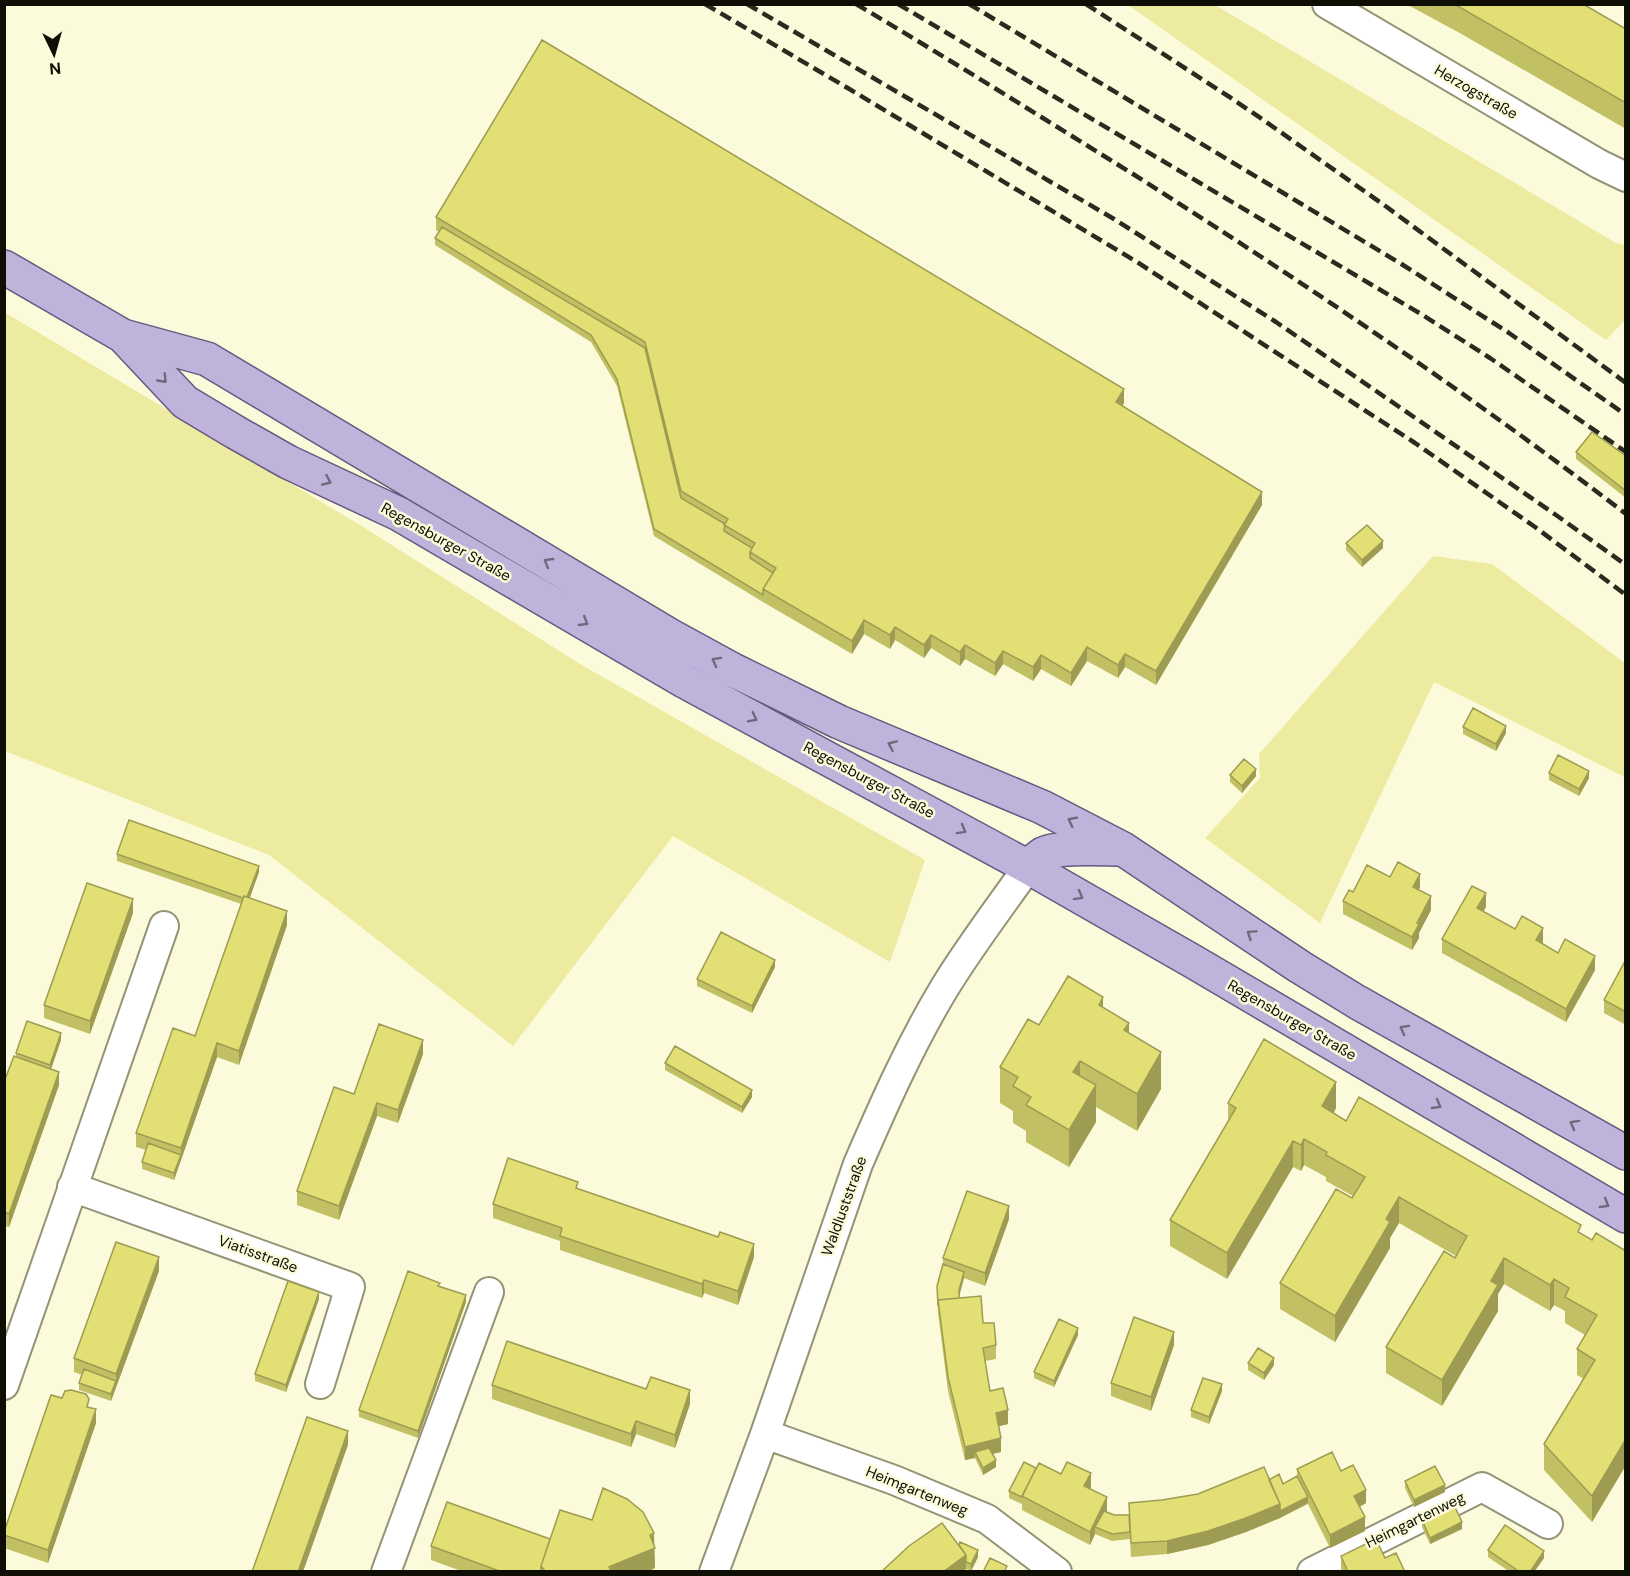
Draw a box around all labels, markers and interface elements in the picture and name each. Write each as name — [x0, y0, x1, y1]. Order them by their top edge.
north arrow — [24, 24, 84, 84]
text: N — [49, 57, 62, 79]
street label: Herzogstraße — [1431, 60, 1521, 124]
one-way arrow — [156, 372, 167, 382]
one-way arrow — [321, 473, 332, 485]
street label: Regensburger Straße — [377, 498, 515, 586]
one-way arrow — [544, 558, 554, 570]
one-way arrow — [578, 615, 588, 627]
one-way arrow — [712, 657, 723, 668]
one-way arrow — [747, 711, 758, 723]
street label: Regensburger Straße — [800, 737, 938, 823]
one-way arrow — [888, 740, 899, 752]
one-way arrow — [1067, 817, 1078, 829]
one-way arrow — [956, 823, 967, 835]
one-way arrow — [1073, 889, 1083, 900]
one-way arrow — [1247, 930, 1257, 942]
street label: Regensburger Straße — [1224, 975, 1360, 1065]
one-way arrow — [1400, 1025, 1410, 1036]
one-way arrow — [1431, 1098, 1441, 1109]
one-way arrow — [1570, 1120, 1581, 1132]
street label: Waldluststraße — [817, 1153, 871, 1259]
one-way arrow — [1599, 1197, 1609, 1208]
street label: Viatisstraße — [215, 1230, 301, 1278]
street label: Heimgartenweg — [863, 1461, 971, 1521]
street label: Heimgartenweg — [1362, 1487, 1468, 1553]

